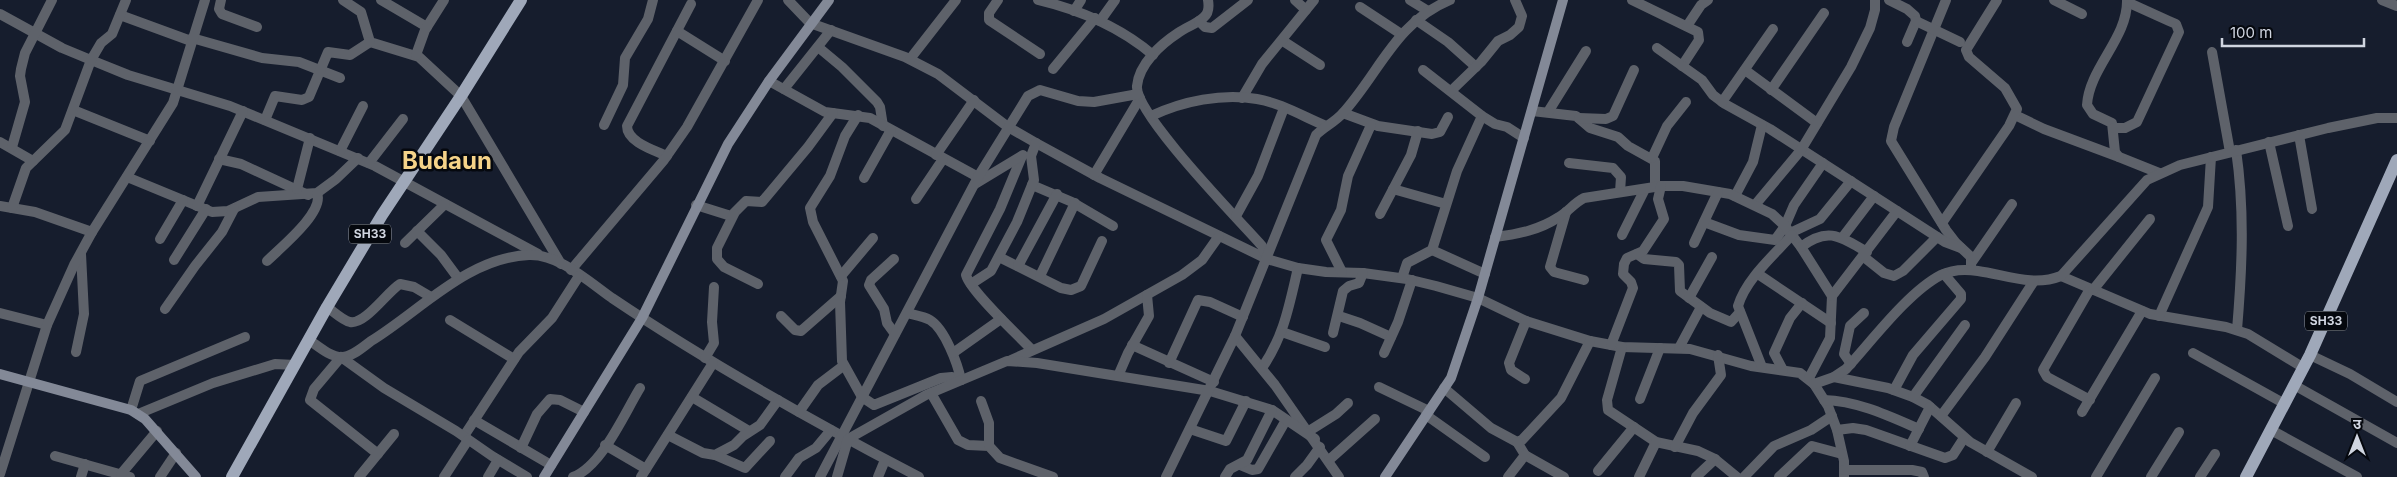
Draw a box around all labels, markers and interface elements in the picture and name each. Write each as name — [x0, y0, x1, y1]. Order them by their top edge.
scale bar — [2222, 15, 2364, 47]
text: 100 m — [2230, 23, 2272, 42]
district label: Budaun — [402, 146, 492, 175]
road number: SH33 — [349, 224, 391, 243]
road number: SH33 — [2305, 312, 2347, 331]
north arrow — [2332, 412, 2382, 462]
text: उ — [2353, 415, 2362, 432]

